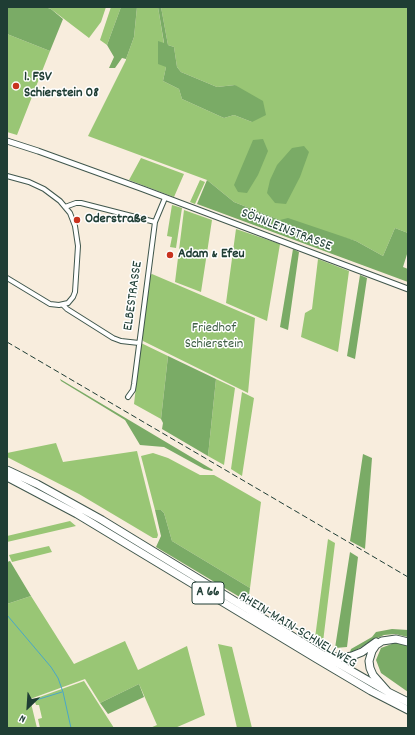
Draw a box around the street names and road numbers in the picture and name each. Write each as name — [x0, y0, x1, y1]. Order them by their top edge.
street label: SÖHNLEINSTRASSE — [238, 206, 334, 256]
street label: ELBESTRASSE — [121, 260, 147, 332]
road number: A 66 — [192, 582, 224, 604]
street label: RHEIN-MAIN-SCHNELLWEG — [235, 589, 359, 673]

